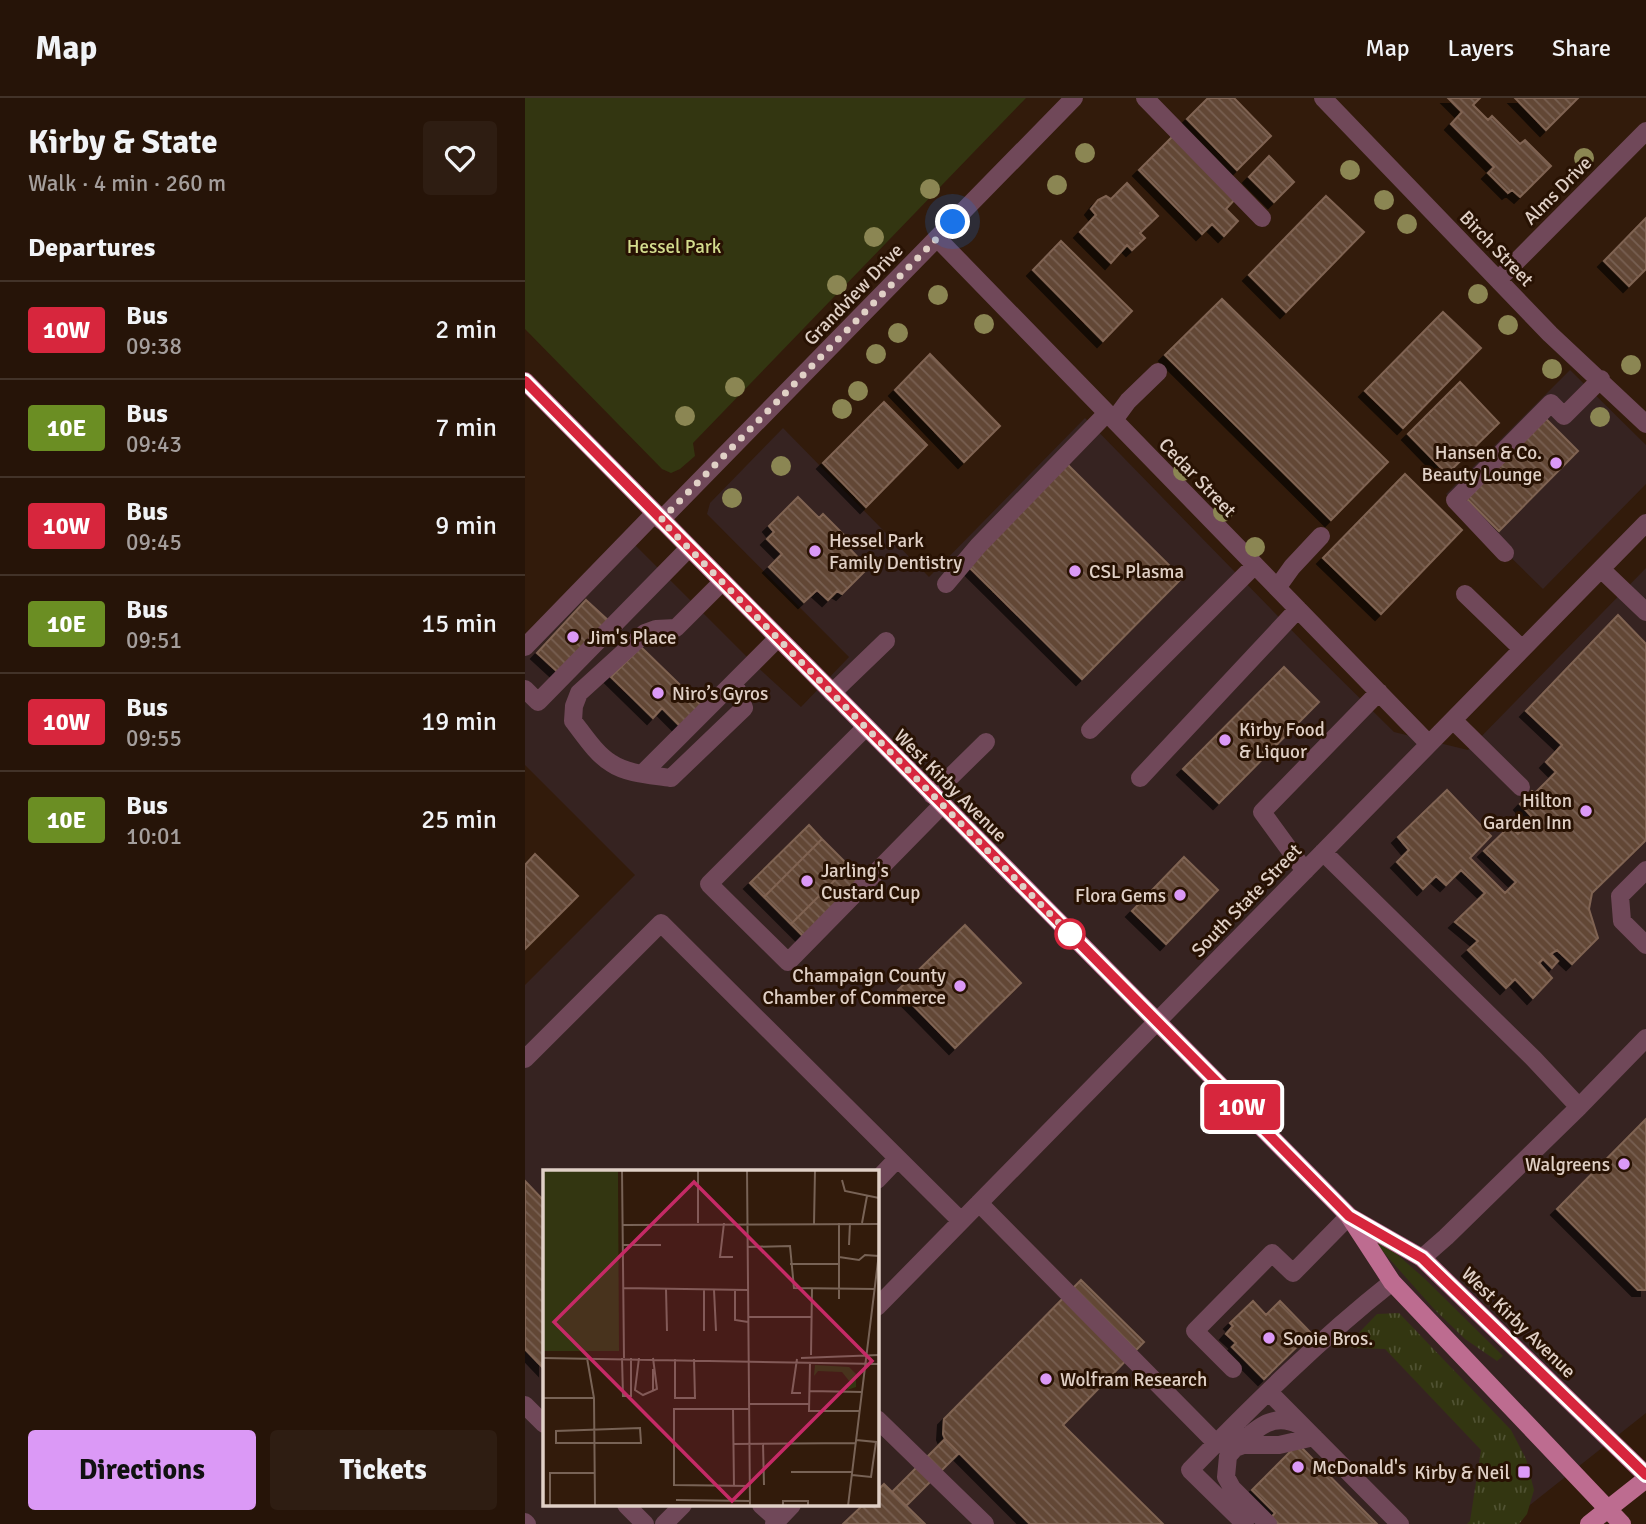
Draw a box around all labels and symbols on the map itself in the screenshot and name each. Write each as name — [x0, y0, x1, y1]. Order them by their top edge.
street label: Alms Drive — [1518, 151, 1597, 230]
your location — [935, 204, 970, 239]
street label: Birch Street — [1454, 206, 1539, 292]
park label: Hessel Park — [627, 235, 722, 259]
street label: Grandview Drive — [799, 239, 908, 351]
street label: Cedar Street — [1153, 433, 1241, 523]
place label: Hansen & Co. Beauty Lounge — [1422, 441, 1542, 487]
marker: Hansen & Co. Beauty Lounge — [1548, 455, 1564, 471]
place label: Hessel Park Family Dentistry — [829, 529, 962, 575]
marker: Hessel Park Family Dentistry — [807, 543, 823, 559]
place label: CSL Plasma — [1089, 560, 1184, 584]
marker: CSL Plasma — [1067, 563, 1083, 579]
place label: Jim's Place — [587, 626, 677, 650]
marker: Jim's Place — [565, 629, 581, 645]
place label: Niro’s Gyros — [672, 682, 768, 706]
marker: Niro’s Gyros — [650, 685, 666, 701]
place label: Kirby Food & Liquor — [1239, 718, 1325, 764]
street label: West Kirby Avenue — [889, 724, 1012, 847]
marker: Kirby Food & Liquor — [1217, 732, 1233, 748]
place label: Hilton Garden Inn — [1483, 789, 1572, 835]
marker: Hilton Garden Inn — [1578, 803, 1594, 819]
street label: South State Street — [1187, 839, 1307, 962]
place label: Jarling's Custard Cup — [821, 859, 920, 905]
marker: Jarling's Custard Cup — [799, 873, 815, 889]
place label: Flora Gems — [1075, 884, 1166, 908]
marker: Flora Gems — [1172, 887, 1188, 903]
unlabelled marker — [1055, 919, 1085, 949]
place label: Champaign County Chamber of Commerce — [762, 964, 946, 1010]
marker: Champaign County Chamber of Commerce — [952, 978, 968, 994]
line badge: 10W — [1202, 1084, 1282, 1130]
place label: Walgreens — [1525, 1153, 1610, 1177]
marker: Walgreens — [1616, 1156, 1632, 1172]
inset map — [543, 1170, 879, 1506]
street label: West Kirby Avenue — [1456, 1262, 1581, 1383]
place label: Sooie Bros. — [1283, 1327, 1373, 1351]
marker: Sooie Bros. — [1261, 1330, 1277, 1346]
place label: Wolfram Research — [1060, 1368, 1207, 1392]
marker: Wolfram Research — [1038, 1371, 1054, 1387]
place label: McDonald's — [1312, 1456, 1406, 1480]
marker: McDonald's — [1290, 1459, 1306, 1475]
place label: Kirby & Neil — [1414, 1461, 1510, 1485]
marker: Kirby & Neil — [1516, 1464, 1532, 1480]

